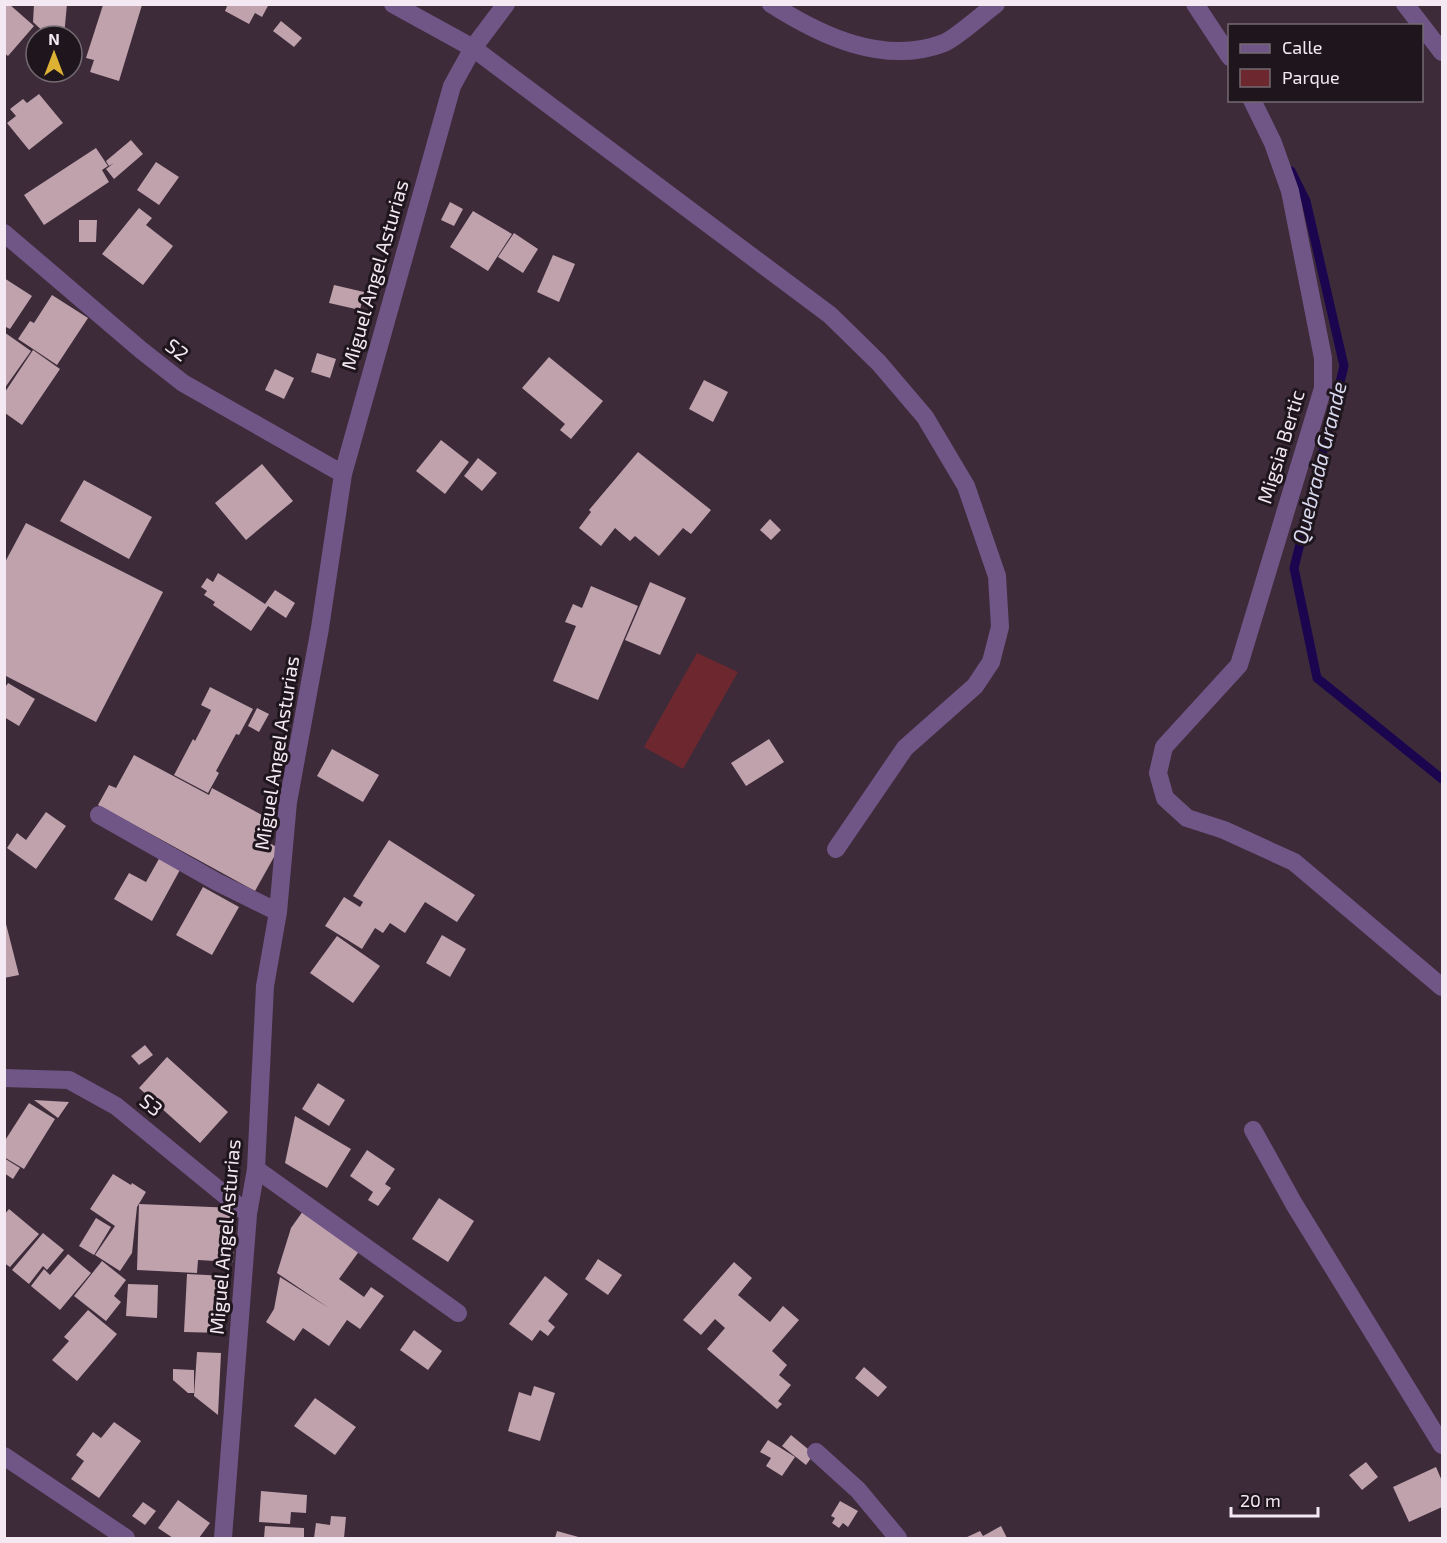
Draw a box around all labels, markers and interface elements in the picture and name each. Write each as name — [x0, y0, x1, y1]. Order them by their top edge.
north arrow — [24, 24, 84, 84]
legend — [1228, 24, 1423, 102]
text: N — [48, 29, 60, 48]
text: Calle — [1282, 36, 1323, 58]
text: Parque — [1282, 66, 1340, 88]
street label: Miguel Angel Asturias — [335, 177, 413, 372]
street label: S2 — [161, 333, 194, 366]
water label: Quebrada Grande — [1286, 379, 1352, 547]
street label: Migsia Bertic — [1251, 387, 1309, 507]
street label: Miguel Angel Asturias — [249, 654, 303, 852]
street label: S3 — [135, 1088, 168, 1121]
street label: Miguel Angel Asturias — [203, 1138, 245, 1336]
scale bar — [1231, 1480, 1318, 1518]
text: 20 m — [1240, 1489, 1281, 1511]

